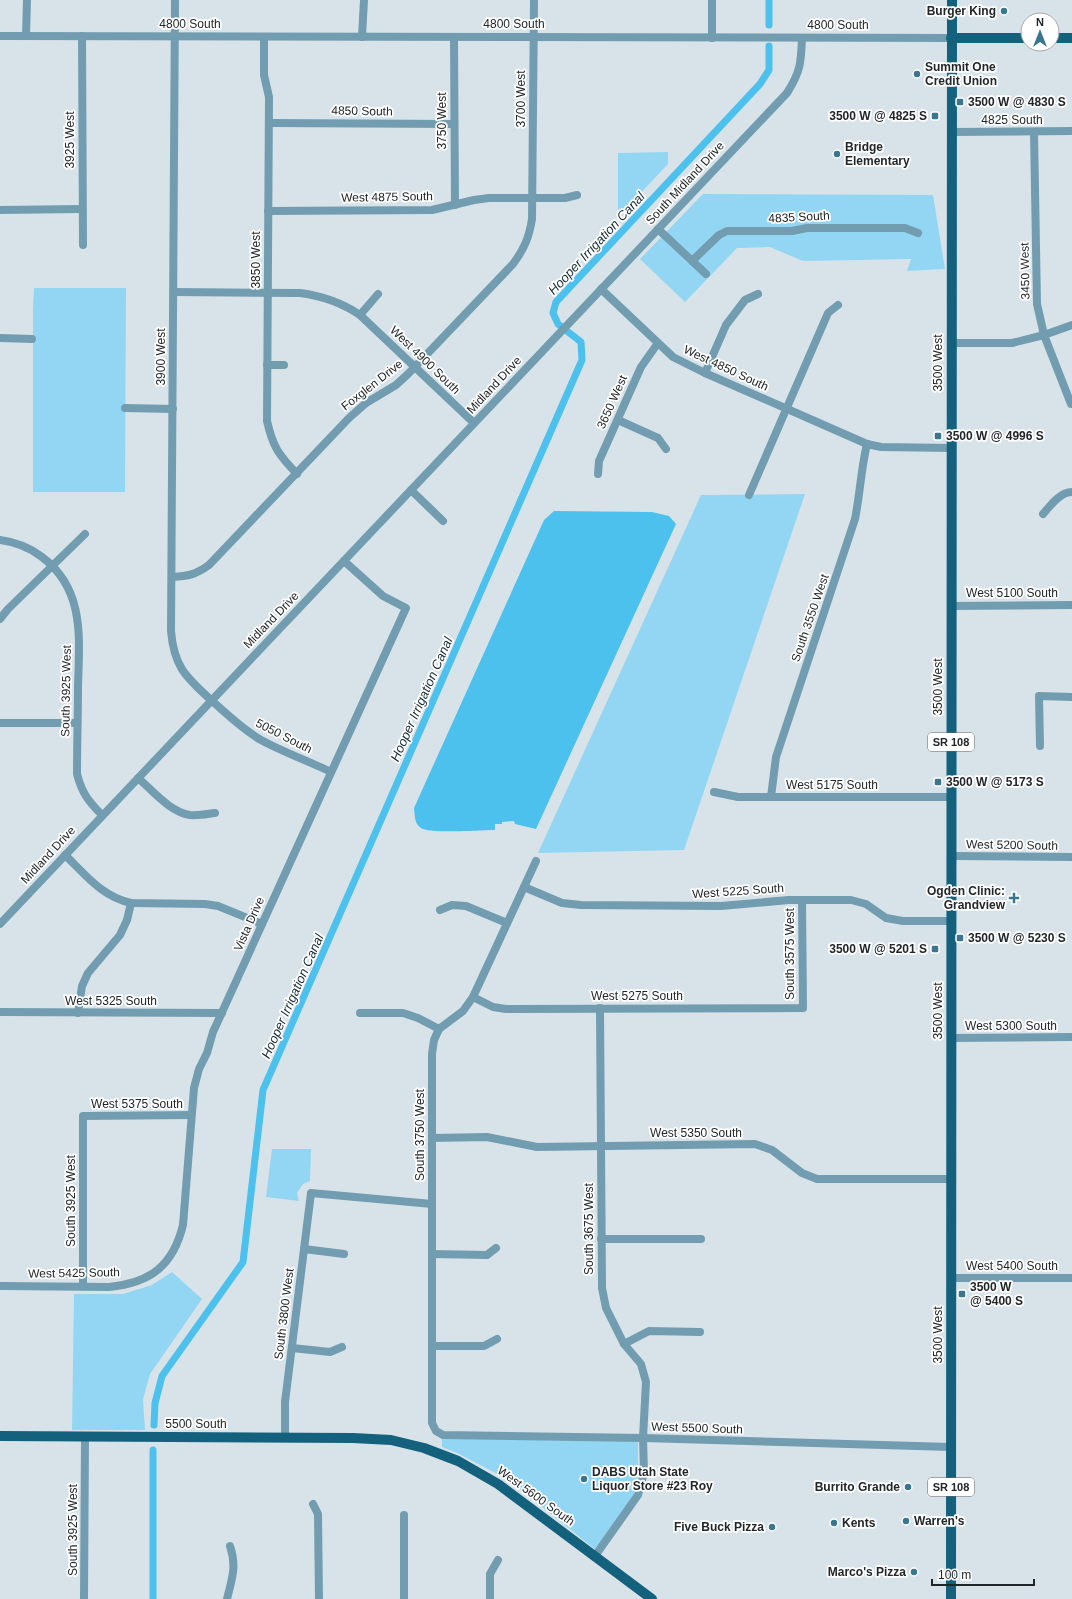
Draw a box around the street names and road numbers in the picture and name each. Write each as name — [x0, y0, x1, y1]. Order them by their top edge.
street label: 4800 South — [159, 17, 221, 31]
street label: 4800 South — [483, 17, 545, 31]
street label: 4800 South — [807, 18, 869, 32]
street label: 3700 West — [514, 70, 528, 128]
street label: 3750 West — [435, 92, 449, 150]
street label: 4850 South — [331, 103, 393, 119]
street label: 3925 West — [63, 111, 77, 169]
street label: 4825 South — [981, 113, 1043, 127]
street label: South Midland Drive — [643, 138, 727, 227]
street label: West 4875 South — [341, 189, 433, 205]
street label: 4835 South — [768, 208, 830, 226]
street label: 3850 West — [249, 231, 263, 289]
street label: 3450 West — [1017, 242, 1032, 300]
street label: West 4900 South — [387, 323, 463, 397]
street label: 3900 West — [154, 328, 168, 386]
street label: 3500 West — [931, 334, 945, 392]
street label: West 4850 South — [681, 342, 771, 394]
street label: Midland Drive — [464, 353, 524, 417]
street label: Foxglen Drive — [339, 356, 406, 413]
street label: 3650 West — [594, 372, 630, 431]
street label: South 3550 West — [788, 572, 832, 664]
street label: West 5100 South — [966, 586, 1058, 600]
street label: Midland Drive — [240, 589, 302, 651]
street label: South 3925 West — [58, 644, 74, 737]
street label: 3500 West — [931, 658, 945, 716]
street label: 5050 South — [253, 716, 315, 756]
road number: SR 108 — [928, 733, 974, 751]
street label: West 5175 South — [786, 778, 878, 792]
street label: Midland Drive — [18, 823, 78, 887]
street label: West 5200 South — [966, 837, 1058, 853]
street label: West 5225 South — [692, 881, 784, 901]
street label: Vista Drive — [231, 894, 267, 953]
street label: South 3575 West — [783, 907, 797, 1000]
street label: 3500 West — [931, 982, 945, 1040]
street label: West 5275 South — [591, 989, 683, 1003]
street label: West 5325 South — [65, 994, 157, 1008]
street label: West 5300 South — [965, 1019, 1057, 1033]
street label: South 3750 West — [413, 1088, 427, 1181]
street label: West 5375 South — [91, 1097, 183, 1111]
street label: West 5350 South — [650, 1126, 742, 1140]
street label: South 3925 West — [64, 1154, 78, 1247]
street label: South 3675 West — [582, 1182, 596, 1275]
street label: West 5400 South — [966, 1259, 1058, 1273]
street label: West 5425 South — [28, 1265, 120, 1281]
street label: South 3800 West — [271, 1267, 297, 1360]
street label: 3500 West — [931, 1306, 945, 1364]
street label: 5500 South — [165, 1417, 227, 1431]
street label: West 5500 South — [651, 1419, 743, 1437]
street label: West 5600 South — [495, 1463, 577, 1529]
road number: SR 108 — [928, 1478, 974, 1496]
street label: South 3925 West — [66, 1483, 80, 1576]

